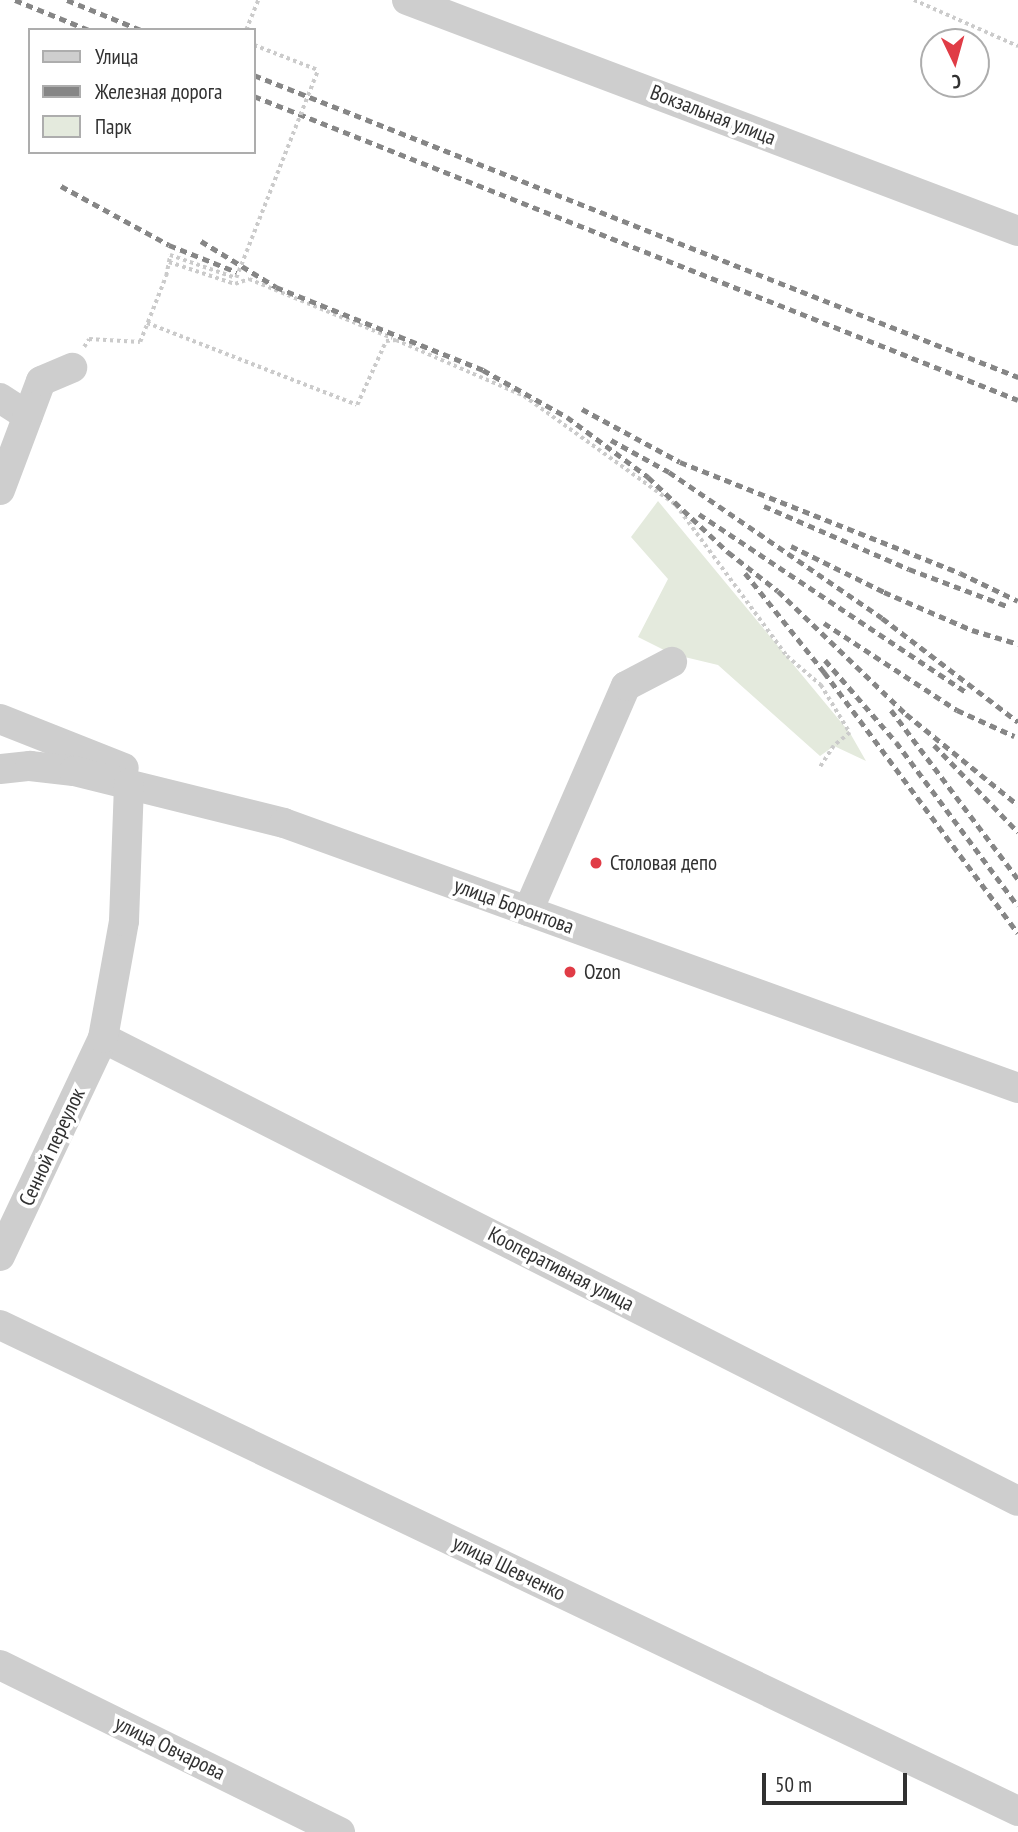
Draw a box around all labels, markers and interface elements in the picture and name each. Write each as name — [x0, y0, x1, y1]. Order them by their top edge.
legend — [28, 28, 256, 154]
north arrow — [920, 28, 990, 98]
text: Улица — [95, 43, 138, 70]
text: С — [951, 70, 962, 94]
text: Железная дорога — [95, 78, 222, 105]
street label: Вокзальная улица — [647, 79, 779, 151]
text: Парк — [95, 113, 132, 140]
place label: Столовая депо — [610, 850, 717, 876]
marker: Столовая депо — [588, 855, 604, 871]
street label: улица Боронтова — [451, 873, 577, 939]
place label: Ozon — [584, 959, 621, 985]
marker: Ozon — [562, 964, 578, 980]
street label: Сенной переулок — [14, 1084, 90, 1210]
street label: Кооперативная улица — [484, 1221, 638, 1317]
street label: улица Шевченко — [448, 1530, 570, 1606]
street label: улица Овчарова — [111, 1711, 229, 1785]
scale bar — [766, 1758, 911, 1802]
text: 50 m — [775, 1771, 812, 1798]

